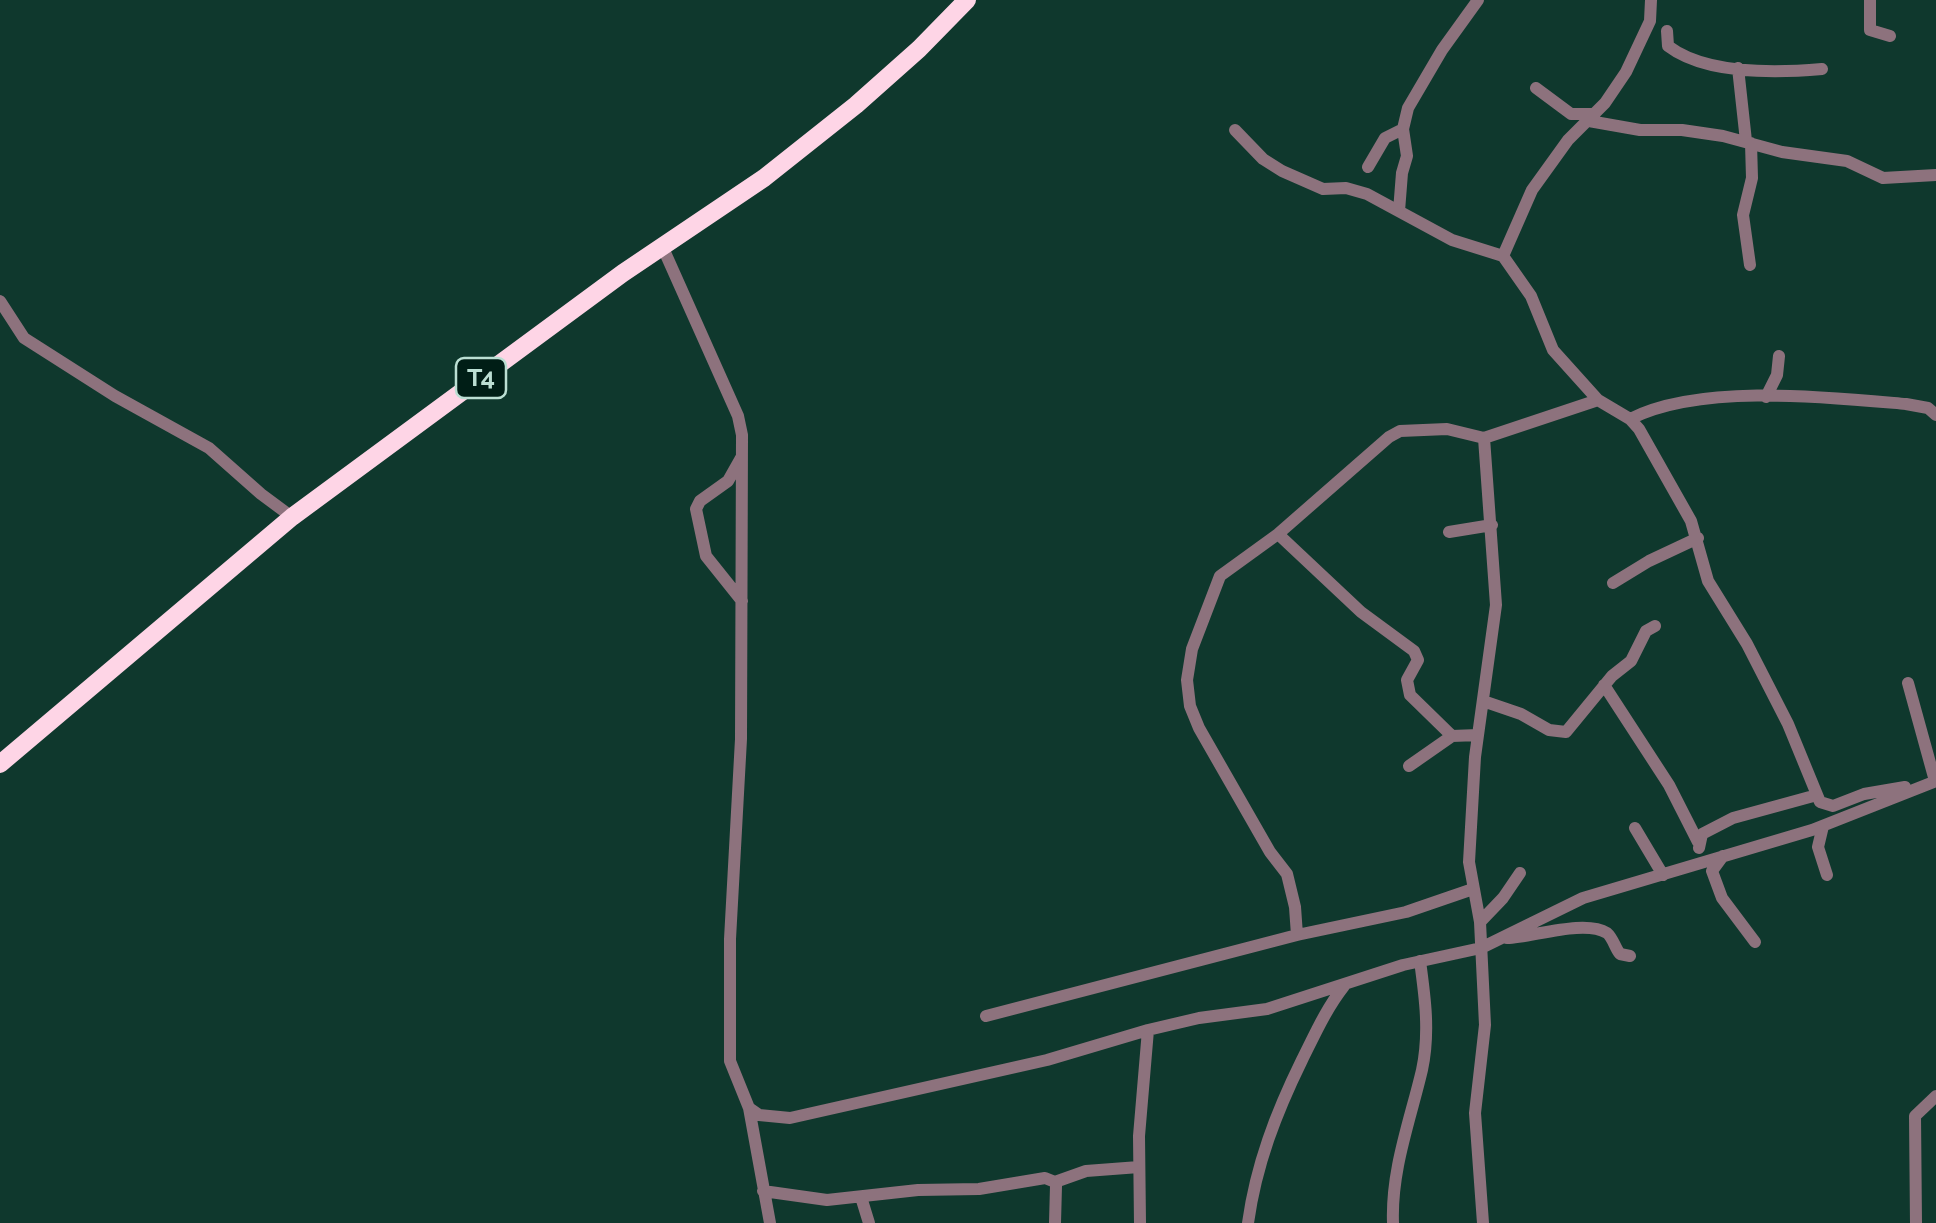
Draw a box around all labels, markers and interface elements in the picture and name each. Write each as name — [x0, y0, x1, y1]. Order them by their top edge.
road number: T4 — [456, 358, 506, 398]

